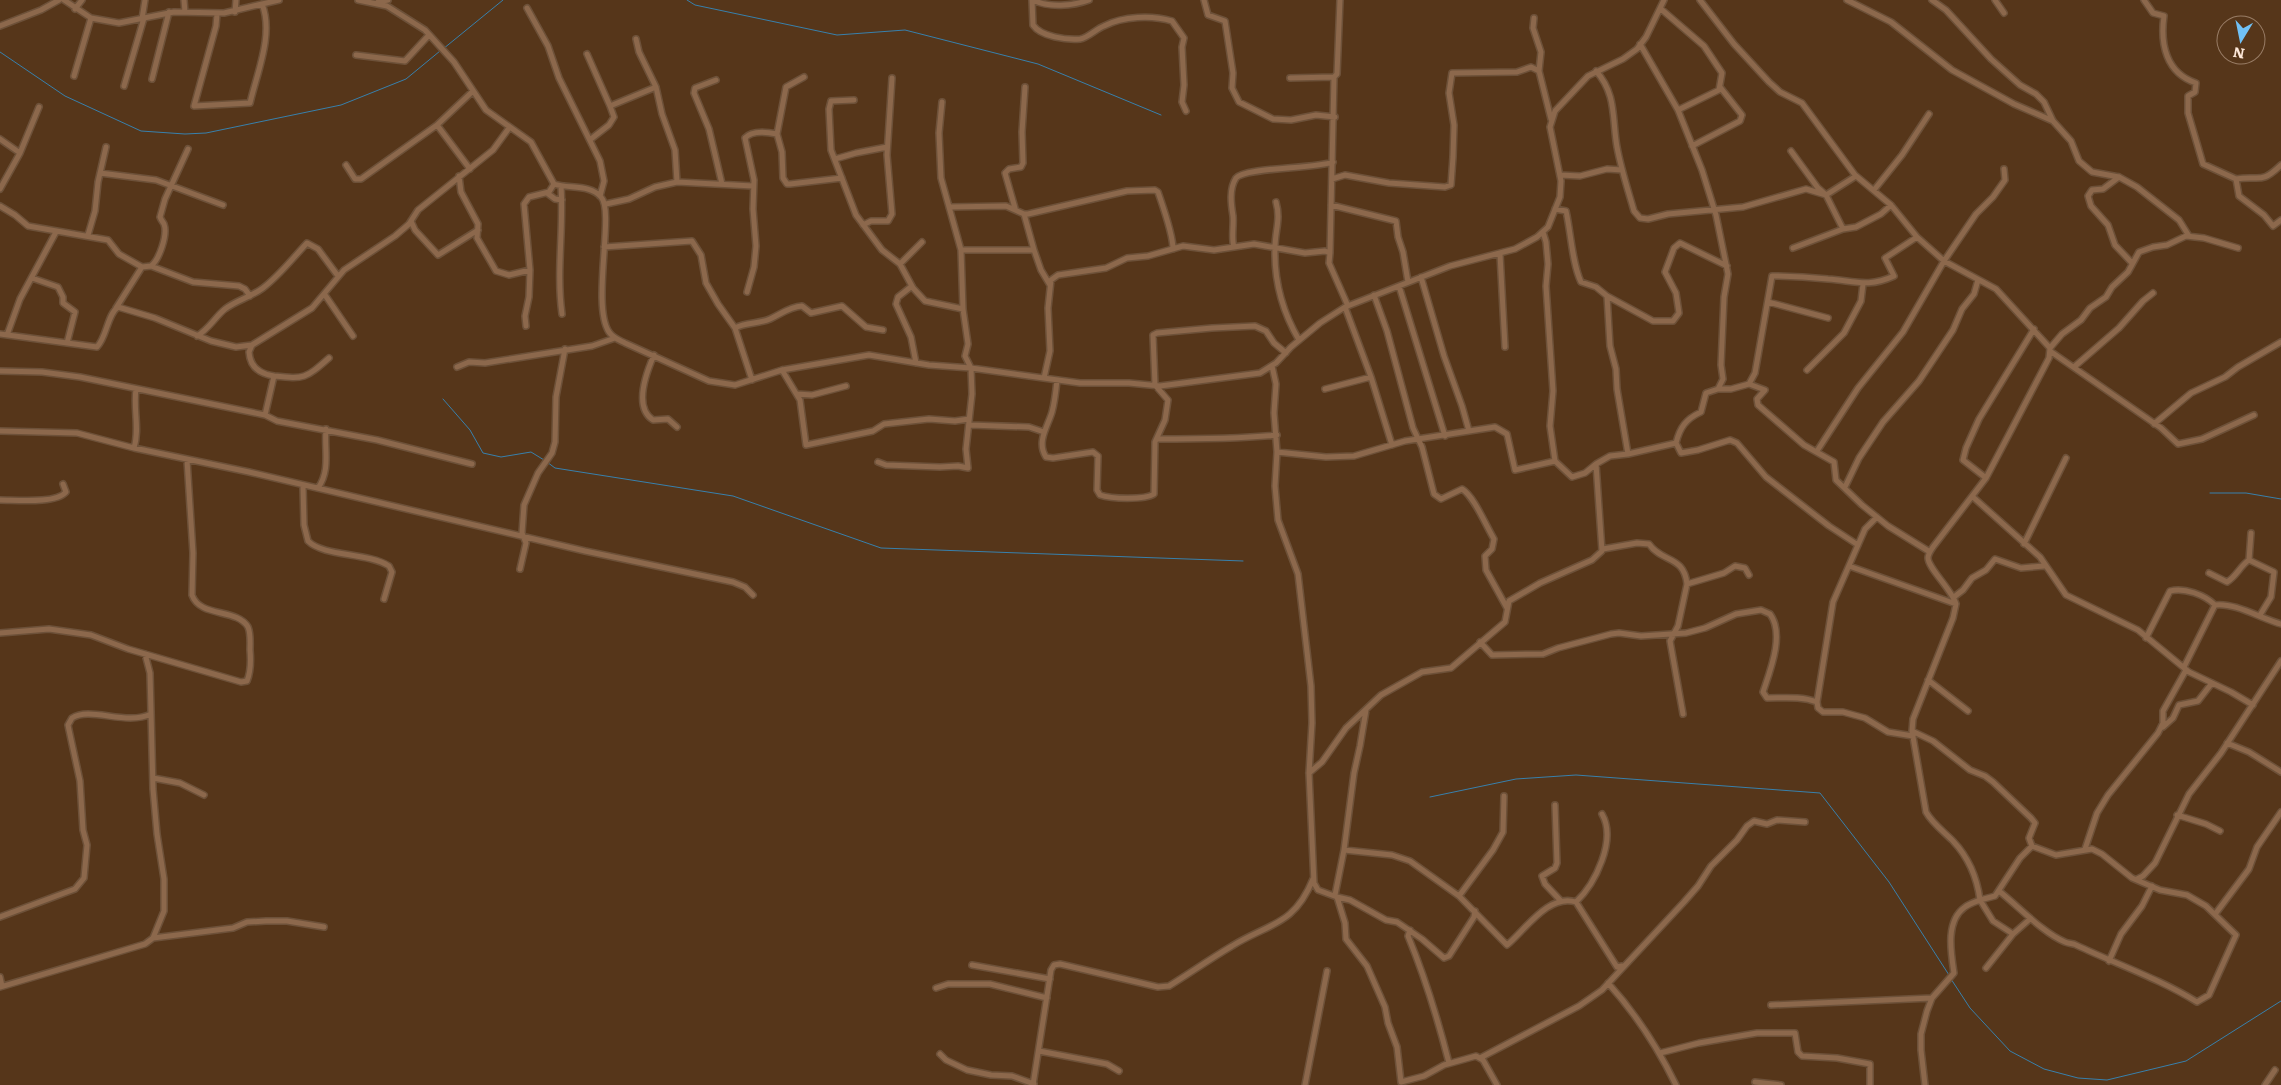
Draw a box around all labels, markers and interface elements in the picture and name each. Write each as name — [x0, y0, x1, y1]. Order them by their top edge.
north arrow — [2216, 15, 2266, 65]
text: N — [2231, 43, 2246, 65]

